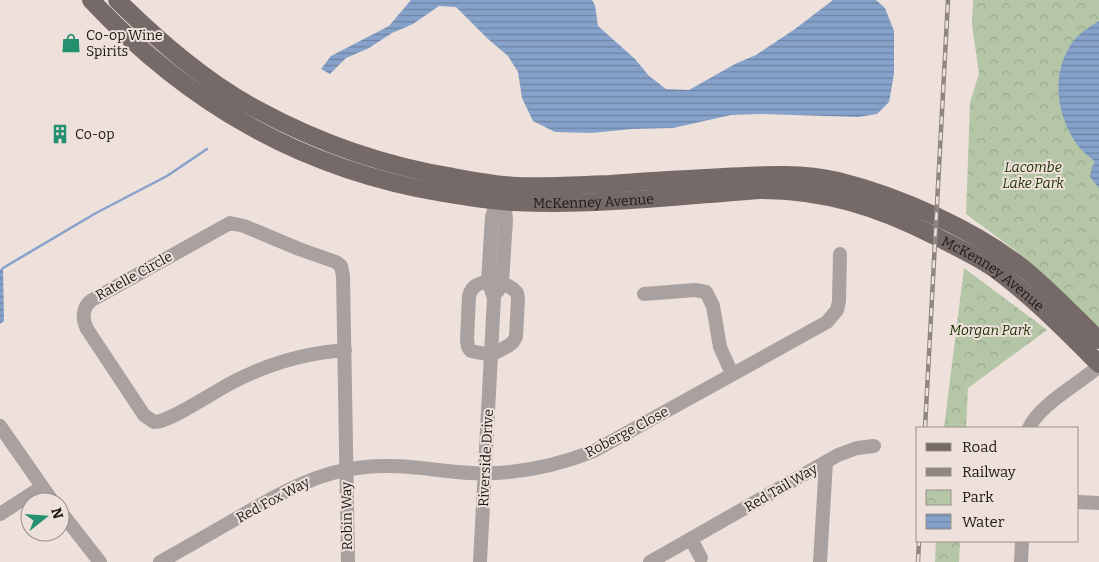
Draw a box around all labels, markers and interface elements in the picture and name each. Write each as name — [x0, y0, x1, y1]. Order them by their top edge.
place label: Co-op Wine Spirits — [86, 27, 163, 60]
shop icon: Co-op Wine Spirits — [60, 32, 82, 54]
building icon: Co-op — [49, 123, 71, 145]
place label: Co-op — [75, 126, 115, 143]
park label: Lacombe Lake Park — [1002, 159, 1064, 192]
street label: McKenney Avenue — [533, 190, 654, 211]
street label: McKenney Avenue — [939, 232, 1048, 314]
street label: Ratelle Circle — [93, 248, 175, 304]
park label: Morgan Park — [949, 322, 1031, 339]
street label: Roberge Close — [582, 403, 672, 461]
street label: Riverside Drive — [475, 409, 497, 507]
legend — [916, 427, 1079, 542]
text: Road — [962, 438, 997, 456]
street label: Red Tail Way — [741, 460, 821, 516]
text: Railway — [962, 463, 1016, 481]
street label: Red Fox Way — [233, 473, 313, 526]
street label: Robin Way — [338, 481, 356, 550]
text: Park — [962, 488, 994, 506]
north arrow — [20, 492, 70, 542]
text: N — [47, 506, 67, 521]
text: Water — [962, 513, 1005, 531]

